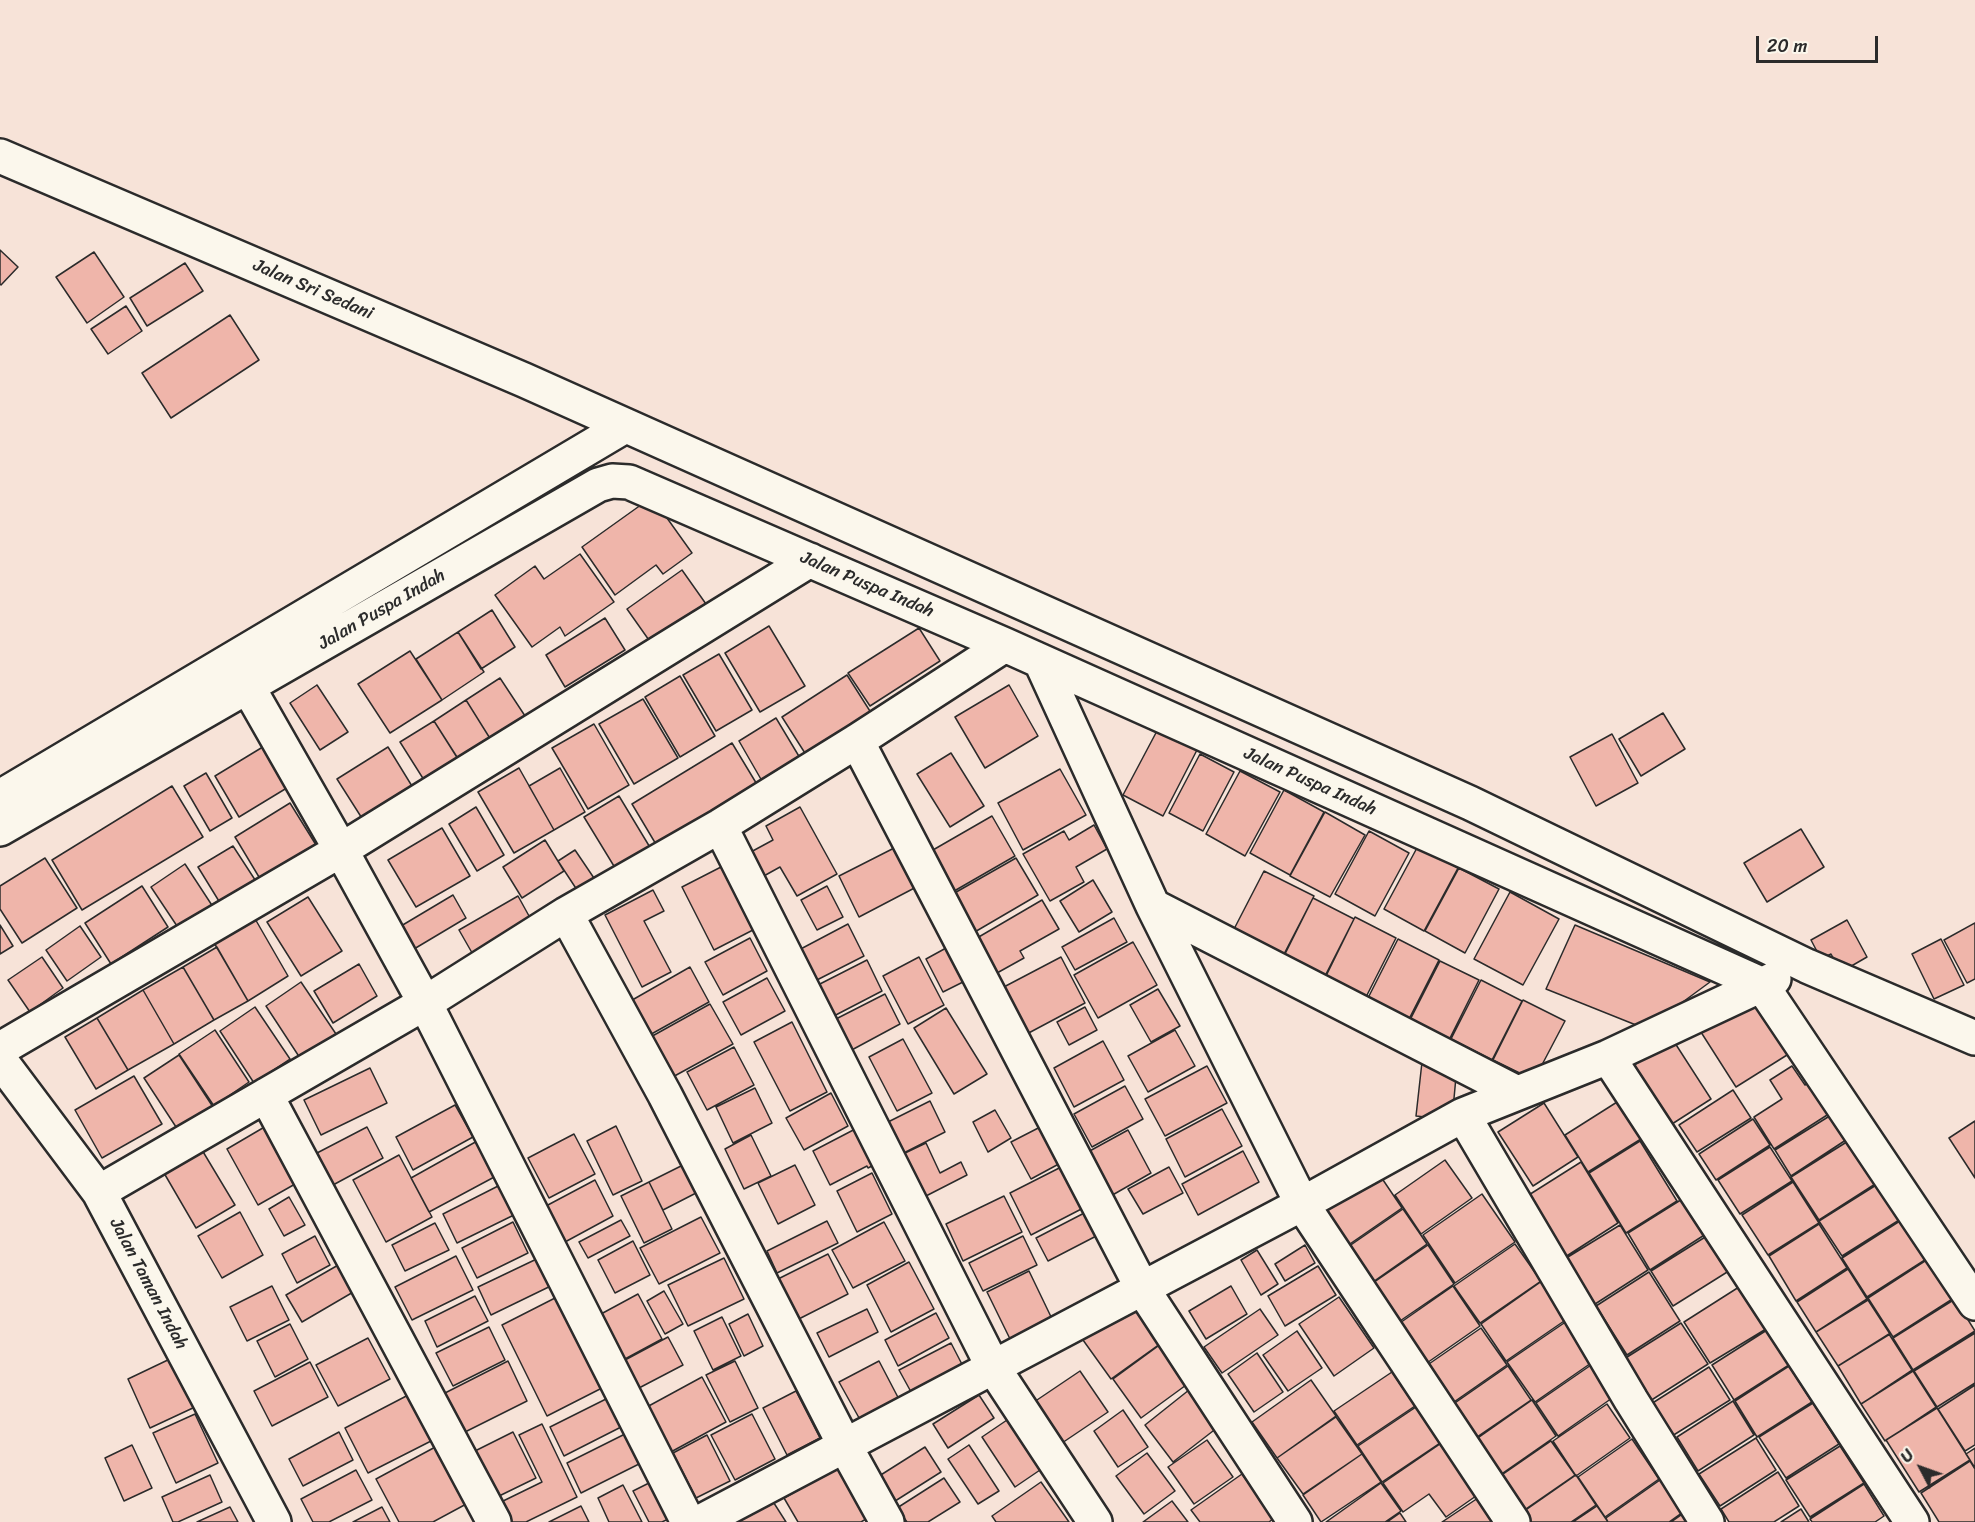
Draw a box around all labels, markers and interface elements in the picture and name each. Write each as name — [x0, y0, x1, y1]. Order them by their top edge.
scale bar — [1759, 24, 1880, 62]
text: 20 m — [1767, 30, 1807, 62]
street label: Jalan Sri Sedani — [250, 255, 376, 325]
street label: Jalan Puspa Indah — [797, 547, 937, 623]
street label: Jalan Puspa Indah — [315, 565, 449, 655]
street label: Jalan Puspa Indah — [1240, 743, 1380, 821]
street label: Jalan Taman Indah — [104, 1215, 192, 1353]
north arrow — [1891, 1438, 1951, 1498]
text: U — [1893, 1442, 1921, 1469]

